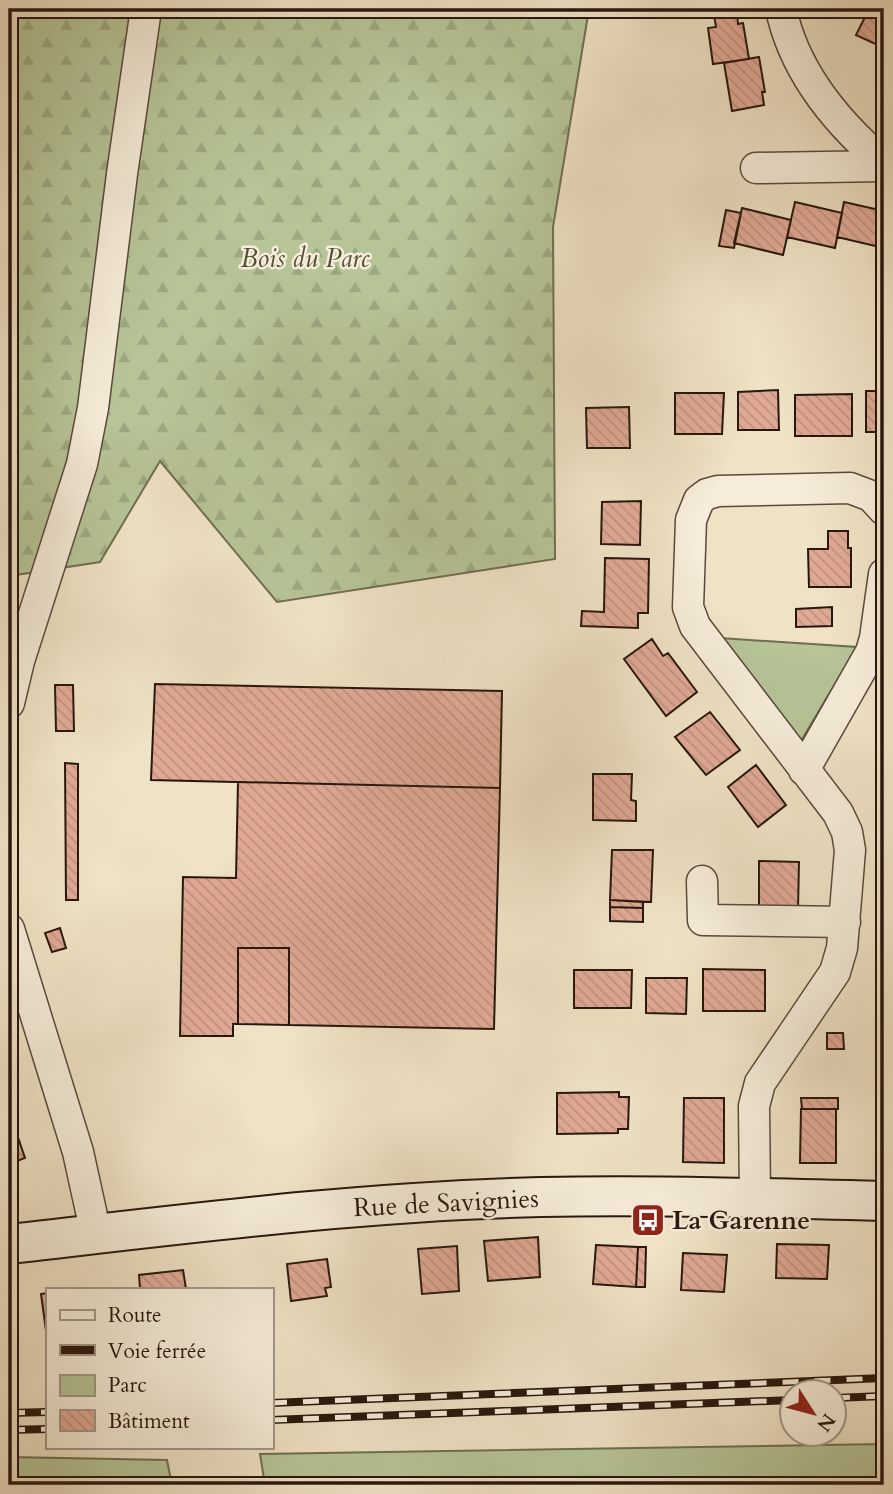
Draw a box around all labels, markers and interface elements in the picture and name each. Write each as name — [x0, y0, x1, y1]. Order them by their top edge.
park label: Bois du Parc — [240, 241, 370, 276]
street label: Rue de Savignies — [352, 1181, 540, 1225]
bus stop icon: La Garenne — [629, 1201, 667, 1239]
place label: La Garenne — [672, 1203, 810, 1238]
legend — [46, 1288, 273, 1448]
text: Route — [108, 1301, 162, 1330]
text: Voie ferrée — [108, 1337, 206, 1366]
text: Parc — [108, 1371, 147, 1400]
north arrow — [778, 1378, 848, 1448]
text: Bâtiment — [108, 1407, 190, 1436]
text: N — [810, 1408, 841, 1437]

